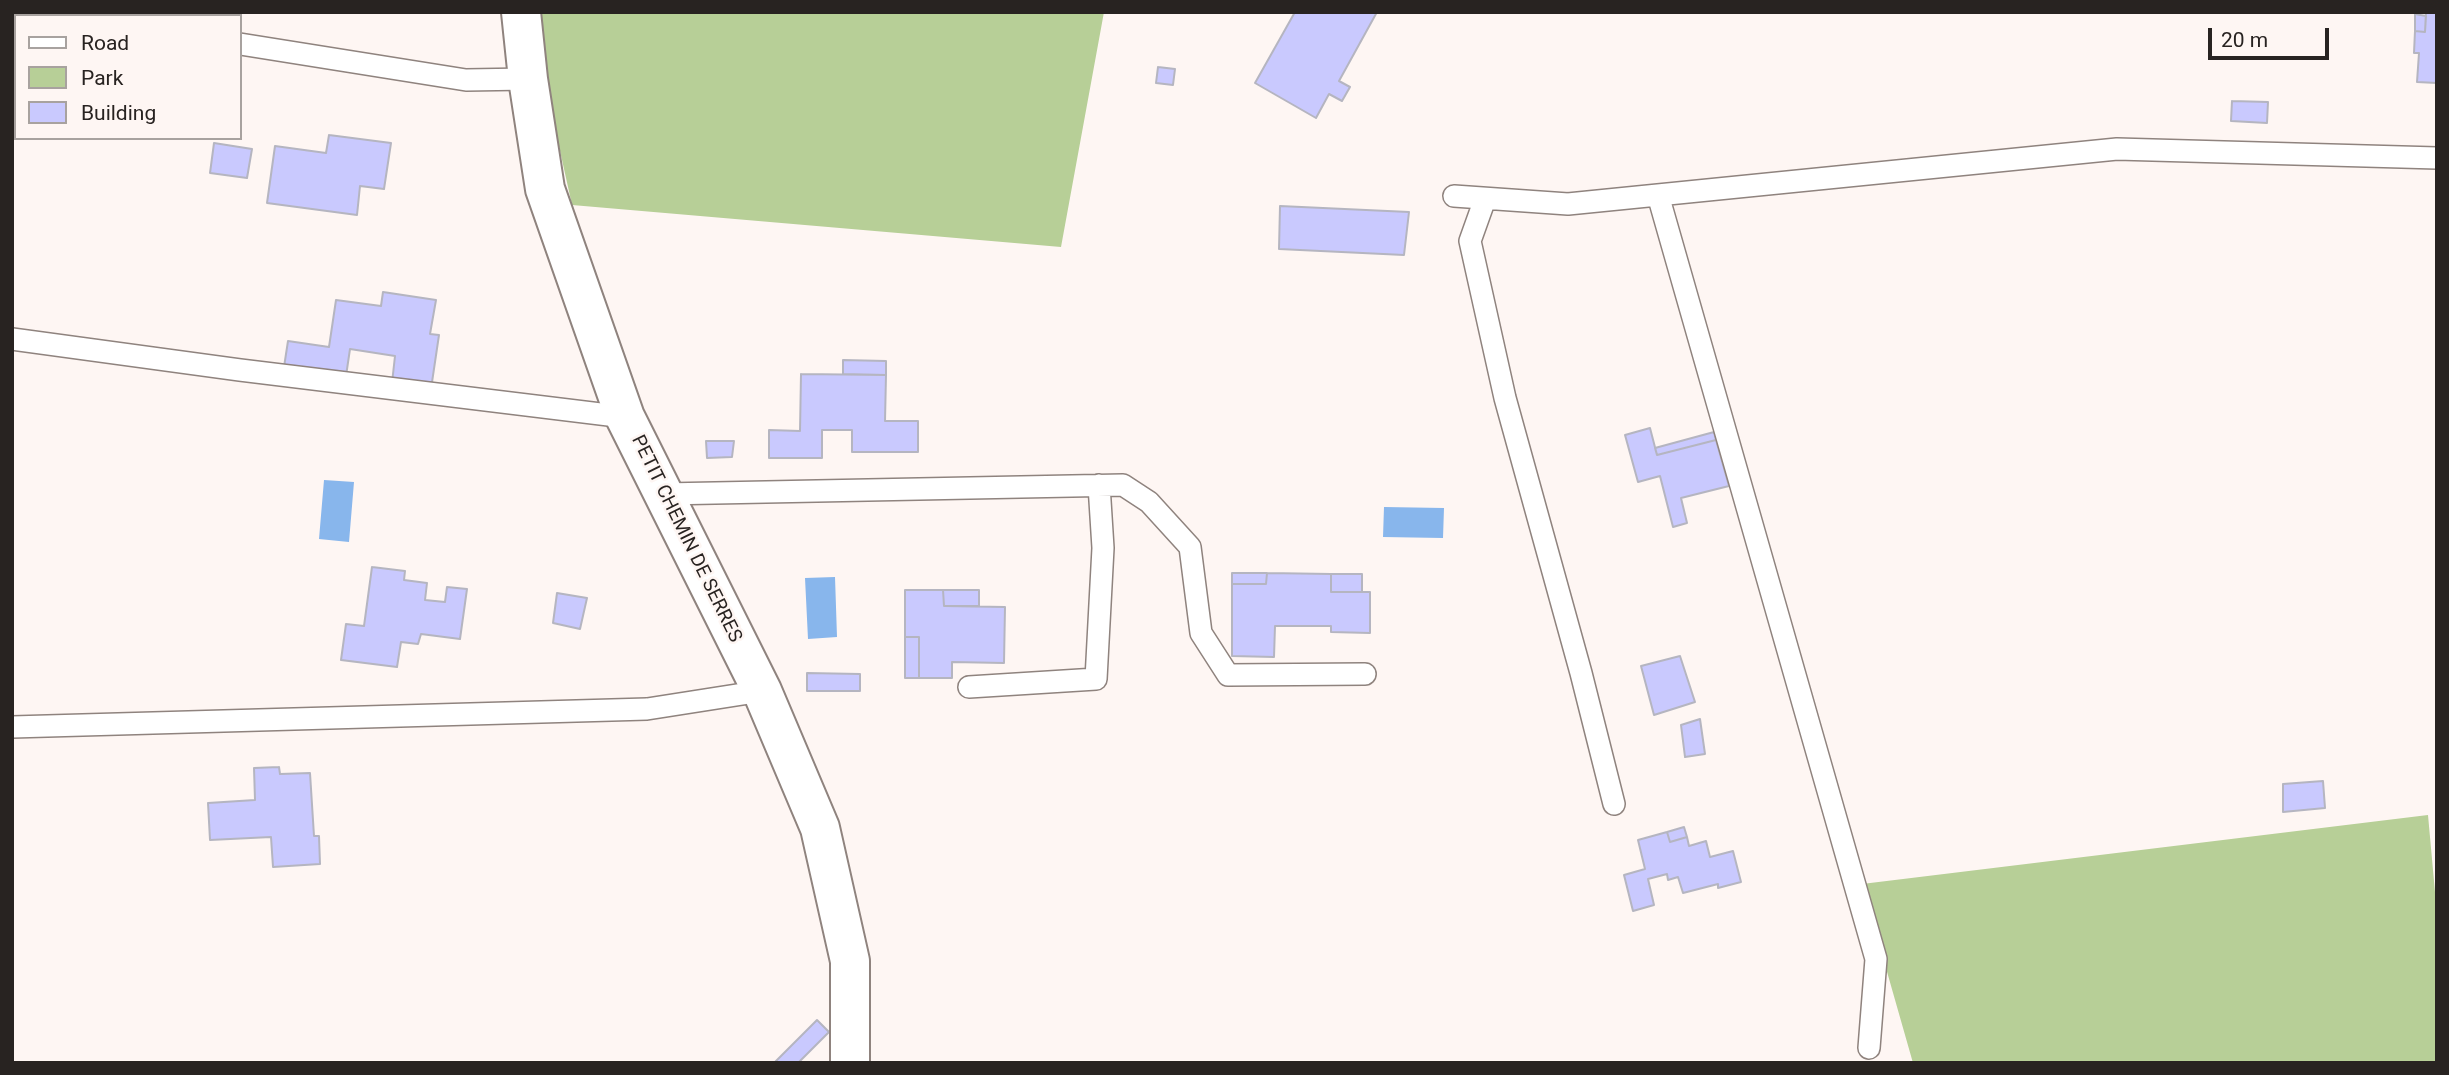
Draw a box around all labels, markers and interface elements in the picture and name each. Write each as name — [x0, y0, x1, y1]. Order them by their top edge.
legend — [14, 14, 242, 140]
scale bar — [2211, 14, 2332, 58]
text: 20 m — [2221, 28, 2268, 52]
text: Road — [81, 31, 129, 55]
text: Park — [81, 66, 123, 90]
text: Building — [81, 101, 156, 125]
street label: PETIT CHEMIN DE SERRES — [626, 432, 746, 646]

